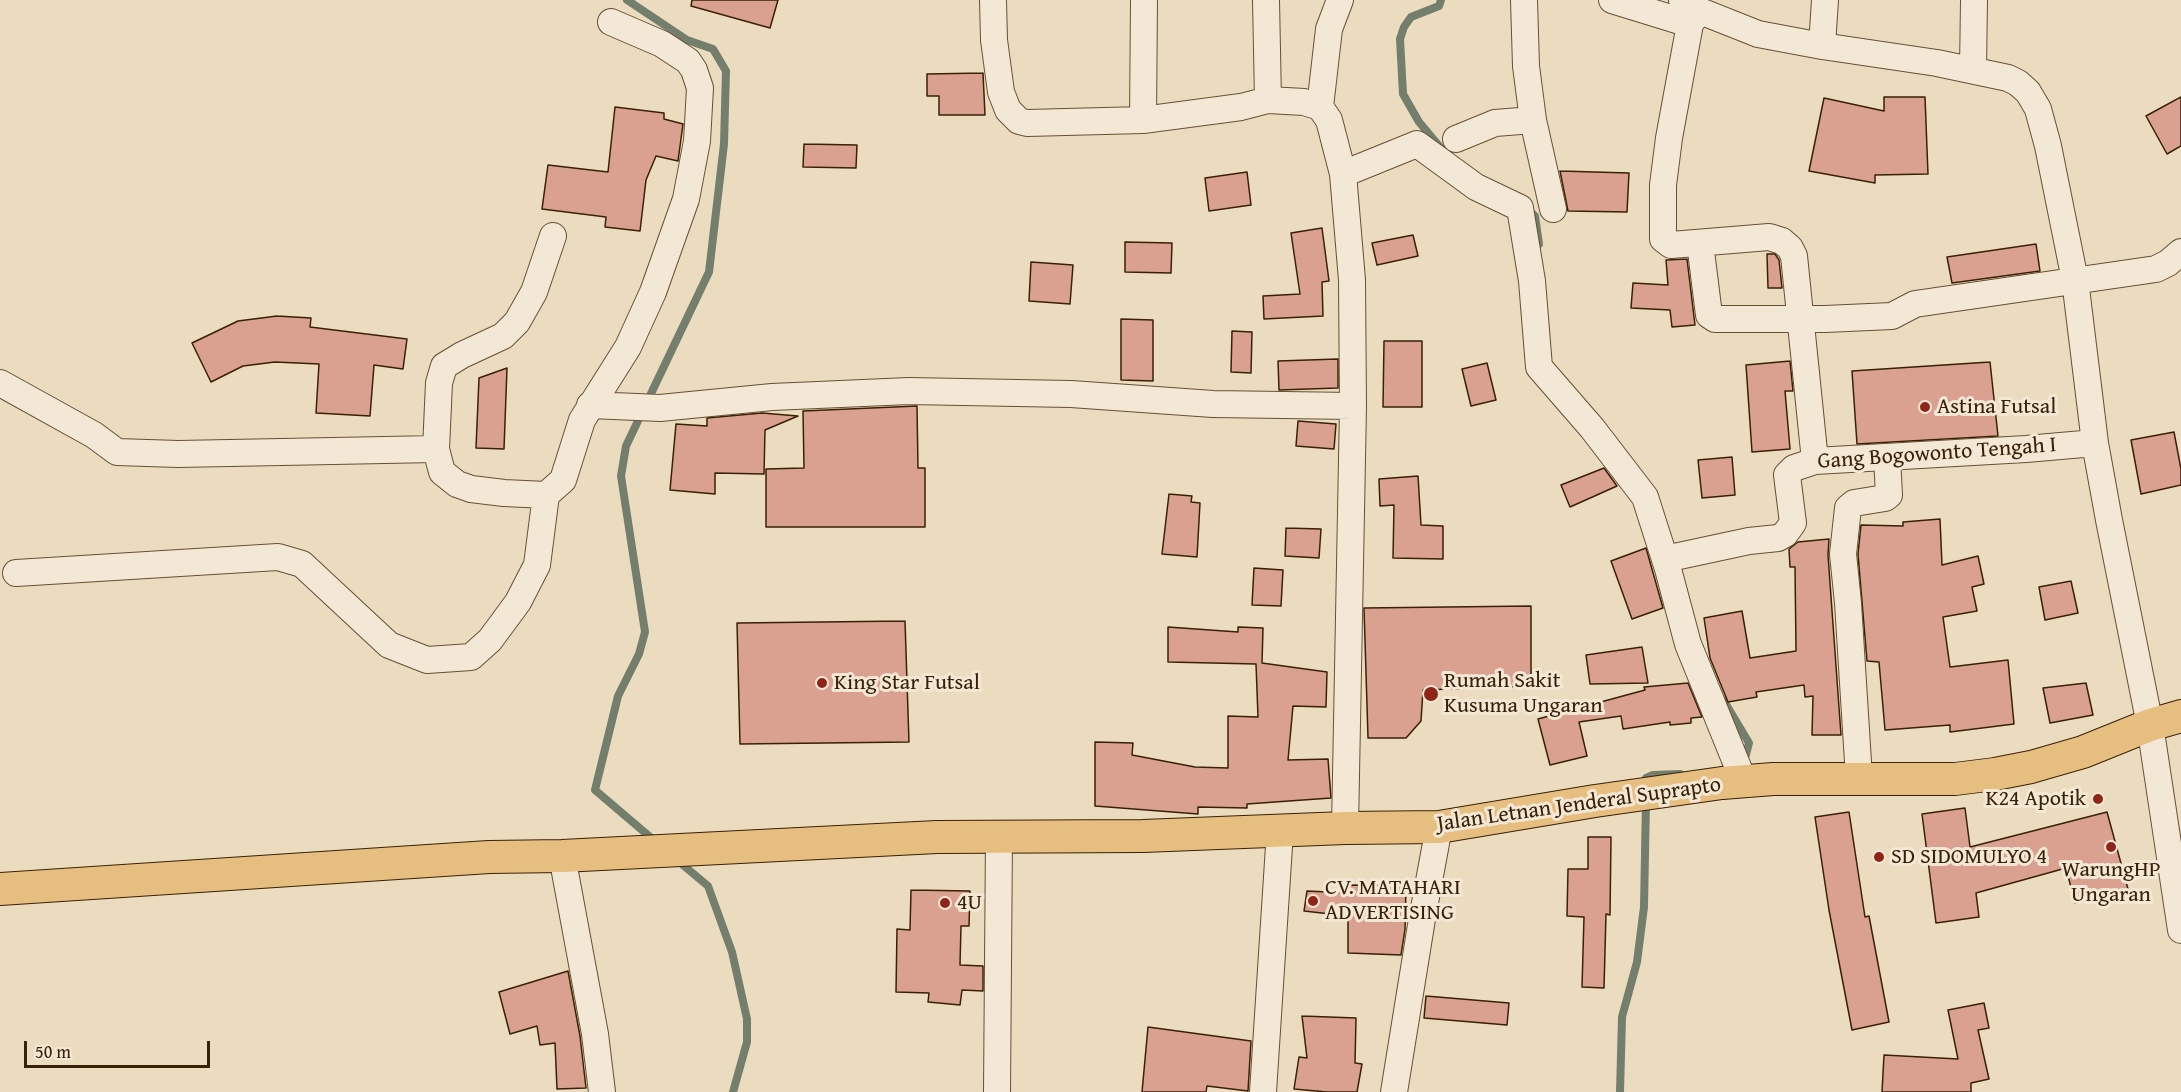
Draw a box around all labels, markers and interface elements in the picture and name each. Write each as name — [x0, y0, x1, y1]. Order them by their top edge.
place label: Astina Futsal — [1937, 394, 2056, 420]
marker: Astina Futsal — [1918, 400, 1932, 414]
street label: Gang Bogowonto Tengah I — [1817, 432, 2057, 476]
place label: Rumah Sakit Kusuma Ungaran — [1444, 668, 1603, 720]
place label: King Star Futsal — [834, 670, 980, 696]
marker: King Star Futsal — [815, 676, 829, 690]
marker: Rumah Sakit Kusuma Ungaran — [1422, 685, 1440, 703]
street label: Jalan Letnan Jenderal Suprapto — [1435, 772, 1723, 838]
place label: K24 Apotik — [1985, 786, 2086, 812]
marker: K24 Apotik — [2091, 792, 2105, 806]
marker: WarungHP Ungaran — [2104, 840, 2118, 854]
place label: SD SIDOMULYO 4 — [1891, 844, 2047, 870]
marker: SD SIDOMULYO 4 — [1872, 850, 1886, 864]
place label: WarungHP Ungaran — [2062, 857, 2160, 908]
place label: CV. MATAHARI ADVERTISING — [1325, 875, 1461, 926]
place label: 4U — [957, 890, 982, 916]
marker: CV. MATAHARI ADVERTISING — [1306, 894, 1320, 908]
marker: 4U — [938, 896, 952, 910]
scale bar — [27, 1029, 213, 1067]
text: 50 m — [35, 1038, 71, 1065]

